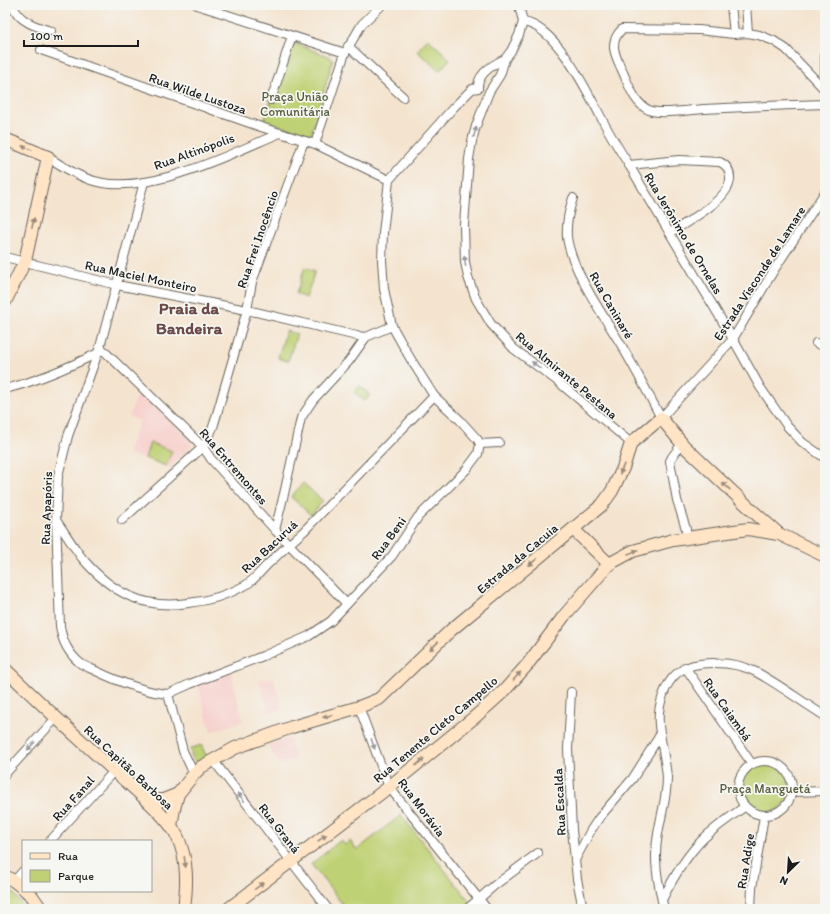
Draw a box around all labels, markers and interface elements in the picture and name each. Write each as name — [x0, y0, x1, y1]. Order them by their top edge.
scale bar — [24, 22, 138, 48]
text: 100 m — [30, 29, 63, 43]
street label: Rua Wilde Lustoza — [147, 70, 249, 117]
park label: Praça União Comunitária — [260, 89, 331, 119]
one-way arrow — [472, 126, 478, 138]
street label: Rua Altinópolis — [152, 130, 237, 173]
one-way arrow — [20, 144, 32, 150]
street label: Rua Jerônimo de Ornelas — [641, 170, 726, 297]
street label: Rua Frei Inocêncio — [234, 188, 281, 290]
street label: Estrada Visconde de Lamare — [710, 203, 809, 343]
one-way arrow — [31, 217, 37, 229]
one-way arrow — [462, 255, 469, 267]
street label: Rua Maciel Monteiro — [84, 257, 199, 296]
street label: Rua Caninaré — [586, 269, 637, 341]
district label: Praia da Bandeira — [156, 298, 222, 338]
street label: Rua Almirante Pestana — [513, 329, 621, 423]
one-way arrow — [531, 361, 542, 370]
street label: Rua Entremontes — [196, 425, 271, 508]
one-way arrow — [618, 464, 624, 476]
street label: Rua Apapóris — [38, 471, 55, 545]
one-way arrow — [721, 482, 731, 491]
street label: Rua Beni — [368, 514, 409, 563]
street label: Rua Bacuruá — [238, 516, 301, 576]
street label: Estrada da Cacuia — [474, 520, 561, 597]
one-way arrow — [627, 549, 639, 555]
one-way arrow — [528, 557, 539, 566]
one-way arrow — [429, 641, 439, 651]
one-way arrow — [512, 672, 521, 681]
street label: Rua Tenente Cleto Campello — [370, 673, 501, 786]
street label: Rua Caiambá — [700, 675, 755, 744]
one-way arrow — [322, 713, 334, 719]
street label: Rua Capitão Barbosa — [81, 722, 177, 813]
one-way arrow — [370, 738, 376, 750]
one-way arrow — [26, 741, 35, 751]
one-way arrow — [414, 758, 425, 766]
street label: Rua Escalda — [550, 768, 569, 836]
street label: Rua Fanal — [49, 772, 98, 824]
street label: Rua Morávia — [395, 775, 449, 840]
park label: Praça Manguetá — [720, 781, 811, 796]
one-way arrow — [237, 792, 246, 803]
street label: Rua Graná — [256, 800, 304, 856]
street label: Rua Adige — [734, 832, 757, 890]
one-way arrow — [316, 834, 327, 842]
legend — [22, 840, 152, 892]
text: Rua — [58, 849, 78, 863]
north arrow — [768, 852, 808, 892]
one-way arrow — [182, 856, 188, 868]
text: Parque — [58, 869, 94, 883]
text: N — [778, 873, 790, 888]
one-way arrow — [253, 881, 264, 890]

